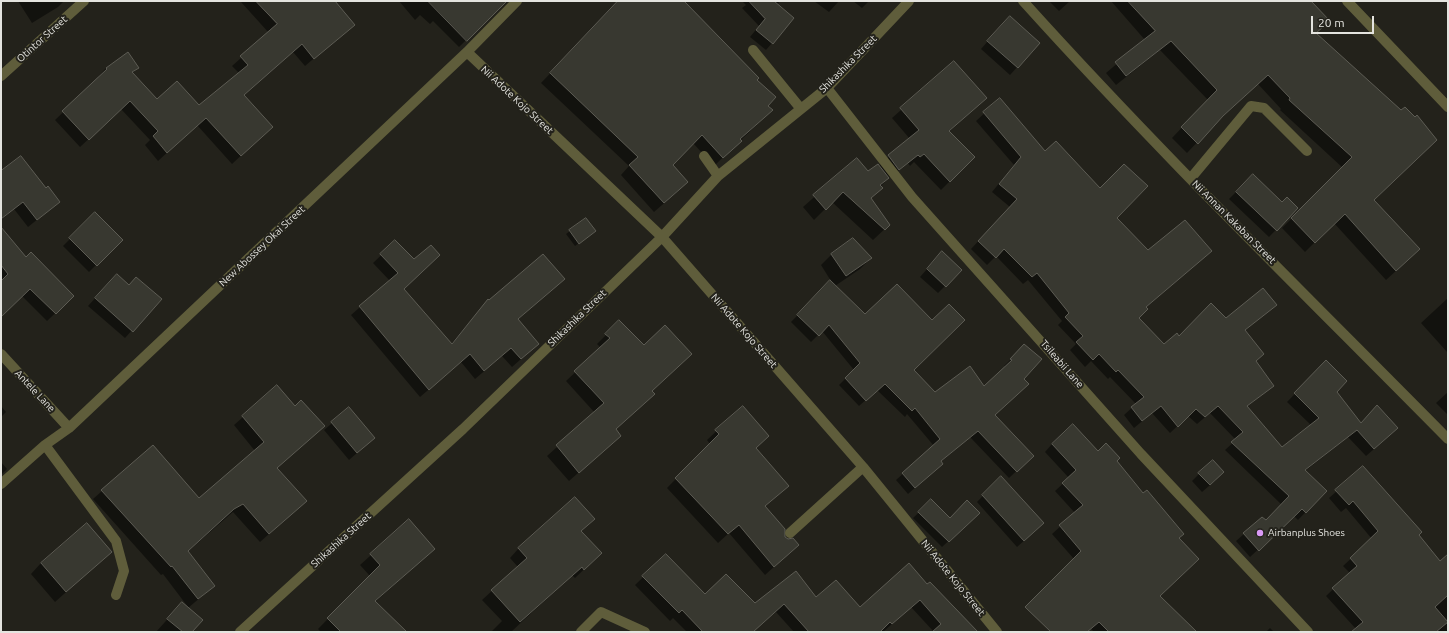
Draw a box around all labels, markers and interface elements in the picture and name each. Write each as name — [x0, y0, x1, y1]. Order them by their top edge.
scale bar — [1313, 8, 1376, 34]
street label: Otintor Street — [14, 13, 70, 65]
text: 20 m — [1318, 16, 1345, 29]
street label: Shikashika Street — [817, 33, 879, 95]
street label: Nii Adote Kojo Street — [478, 63, 556, 137]
street label: Nii Annan Kakaban Street — [1190, 178, 1278, 266]
street label: New Abossey Okai Street — [217, 203, 307, 289]
street label: Shikashika Street — [545, 287, 609, 349]
street label: Nii Adote Kojo Street — [708, 291, 780, 371]
street label: Tsileabii Lane — [1038, 338, 1086, 390]
street label: Antele Lane — [12, 367, 58, 415]
street label: Shikashika Street — [309, 510, 373, 570]
place label: Airbanplus Shoes — [1268, 527, 1345, 539]
marker: Airbanplus Shoes — [1255, 528, 1265, 538]
street label: Nii Adote Kojo Street — [919, 538, 987, 618]

